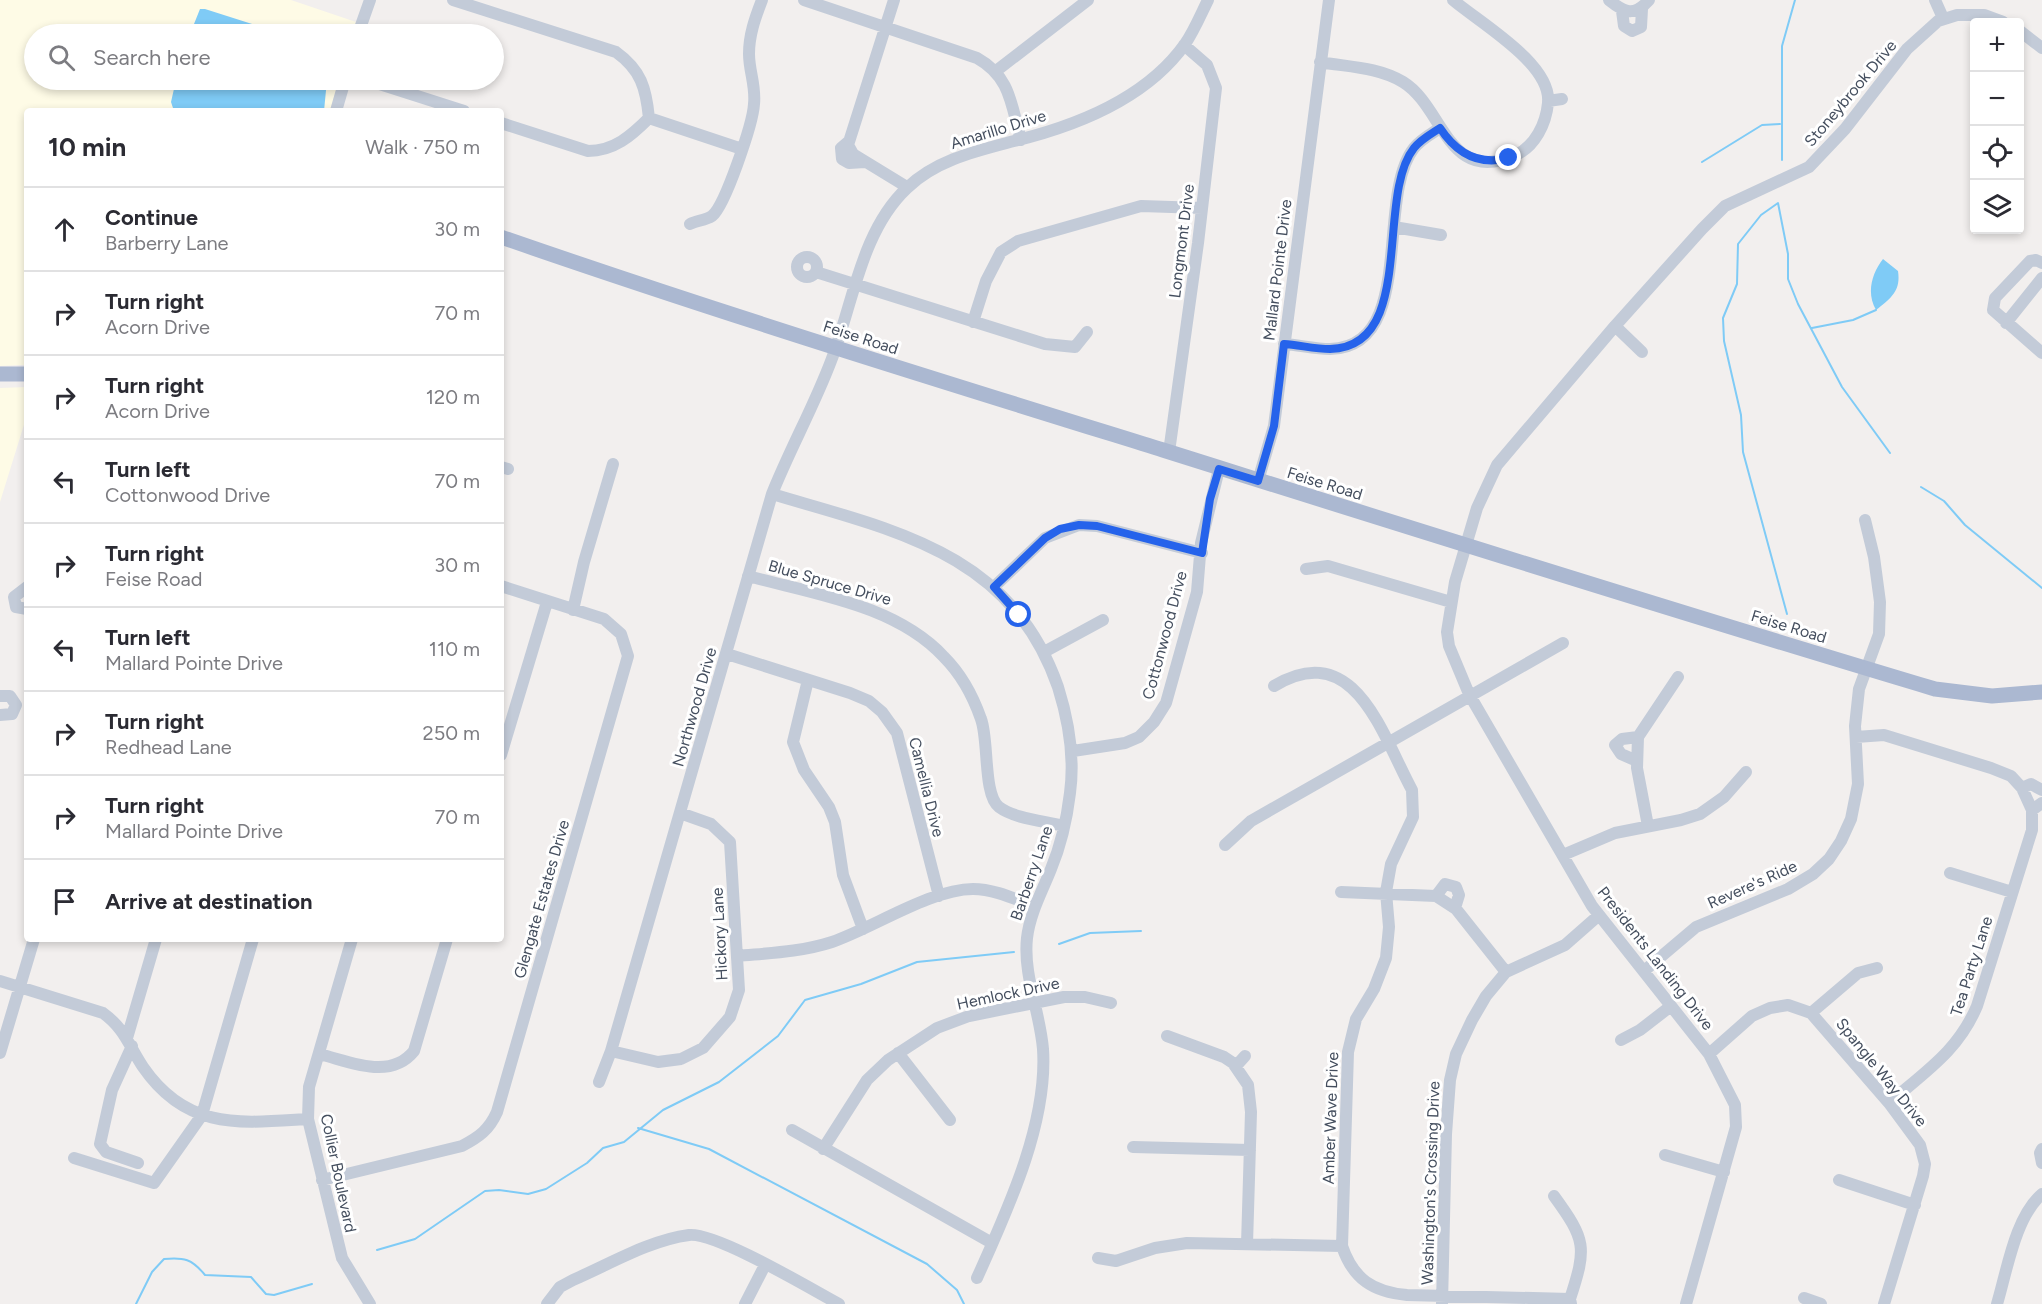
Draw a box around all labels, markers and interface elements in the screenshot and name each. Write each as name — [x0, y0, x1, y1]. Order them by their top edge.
map controls — [1970, 18, 2024, 234]
button: + — [1970, 18, 2024, 72]
search box — [24, 24, 504, 90]
street label: Stoneybrook Drive — [1800, 36, 1901, 150]
icon: search — [45, 41, 78, 74]
text: Search here — [93, 44, 211, 71]
button: − — [1970, 72, 2024, 126]
street label: Amarillo Drive — [948, 106, 1049, 153]
button: locate — [1970, 126, 2024, 180]
text: 10 min — [48, 131, 126, 163]
text: Walk · 750 m — [365, 135, 480, 159]
route end — [1495, 144, 1521, 170]
button: layers — [1970, 180, 2024, 234]
street label: Longmont Drive — [1165, 183, 1198, 299]
street label: Mallard Pointe Drive — [1259, 198, 1296, 342]
text: Continue — [105, 204, 198, 231]
icon: ahead — [48, 213, 81, 246]
text: 30 m — [434, 217, 480, 241]
text: Barberry Lane — [105, 231, 228, 255]
text: Turn right — [105, 288, 204, 315]
icon: right — [48, 297, 81, 330]
text: 70 m — [434, 301, 480, 325]
text: Acorn Drive — [105, 315, 210, 339]
street label: Feise Road — [821, 316, 901, 359]
text: Turn right — [105, 372, 204, 399]
icon: right — [48, 381, 81, 414]
text: 120 m — [426, 385, 480, 409]
text: Acorn Drive — [105, 399, 210, 423]
text: Turn left — [105, 456, 191, 483]
street label: Feise Road — [1285, 463, 1365, 504]
icon: left — [48, 465, 81, 498]
text: 70 m — [434, 469, 480, 493]
text: Cottonwood Drive — [105, 483, 270, 507]
text: Turn right — [105, 540, 204, 567]
icon: right — [48, 549, 81, 582]
text: 30 m — [434, 553, 480, 577]
street label: Blue Spruce Drive — [766, 556, 894, 609]
text: Feise Road — [105, 567, 203, 591]
street label: Cottonwood Drive — [1138, 569, 1191, 701]
route start — [1005, 601, 1031, 627]
street label: Feise Road — [1749, 606, 1829, 647]
text: Turn left — [105, 624, 191, 651]
icon: left — [48, 633, 81, 666]
text: 110 m — [429, 637, 480, 661]
street label: Northwood Drive — [668, 645, 721, 769]
text: Mallard Pointe Drive — [105, 651, 283, 675]
text: Turn right — [105, 708, 204, 735]
icon: right — [48, 717, 81, 750]
text: 250 m — [423, 721, 480, 745]
text: Redhead Lane — [105, 735, 232, 759]
street label: Camellia Drive — [905, 735, 948, 839]
text: Turn right — [105, 792, 204, 819]
icon: right — [48, 801, 81, 834]
text: 70 m — [434, 805, 480, 829]
street label: Glengate Estates Drive — [510, 818, 573, 981]
text: Mallard Pointe Drive — [105, 819, 283, 843]
street label: Barberry Lane — [1006, 823, 1057, 923]
street label: Revere's Ride — [1704, 856, 1800, 913]
street label: Presidents Landing Drive — [1594, 883, 1718, 1034]
icon: arrive — [48, 885, 81, 918]
street label: Hickory Lane — [708, 887, 731, 981]
text: Arrive at destination — [105, 888, 313, 915]
street label: Tea Party Lane — [1946, 914, 1997, 1019]
street label: Hemlock Drive — [955, 973, 1061, 1014]
street label: Spangle Way Drive — [1832, 1014, 1931, 1131]
street label: Amber Wave Drive — [1319, 1051, 1342, 1185]
street label: Washington's Crossing Drive — [1417, 1080, 1444, 1285]
street label: Collier Boulevard — [317, 1112, 360, 1234]

